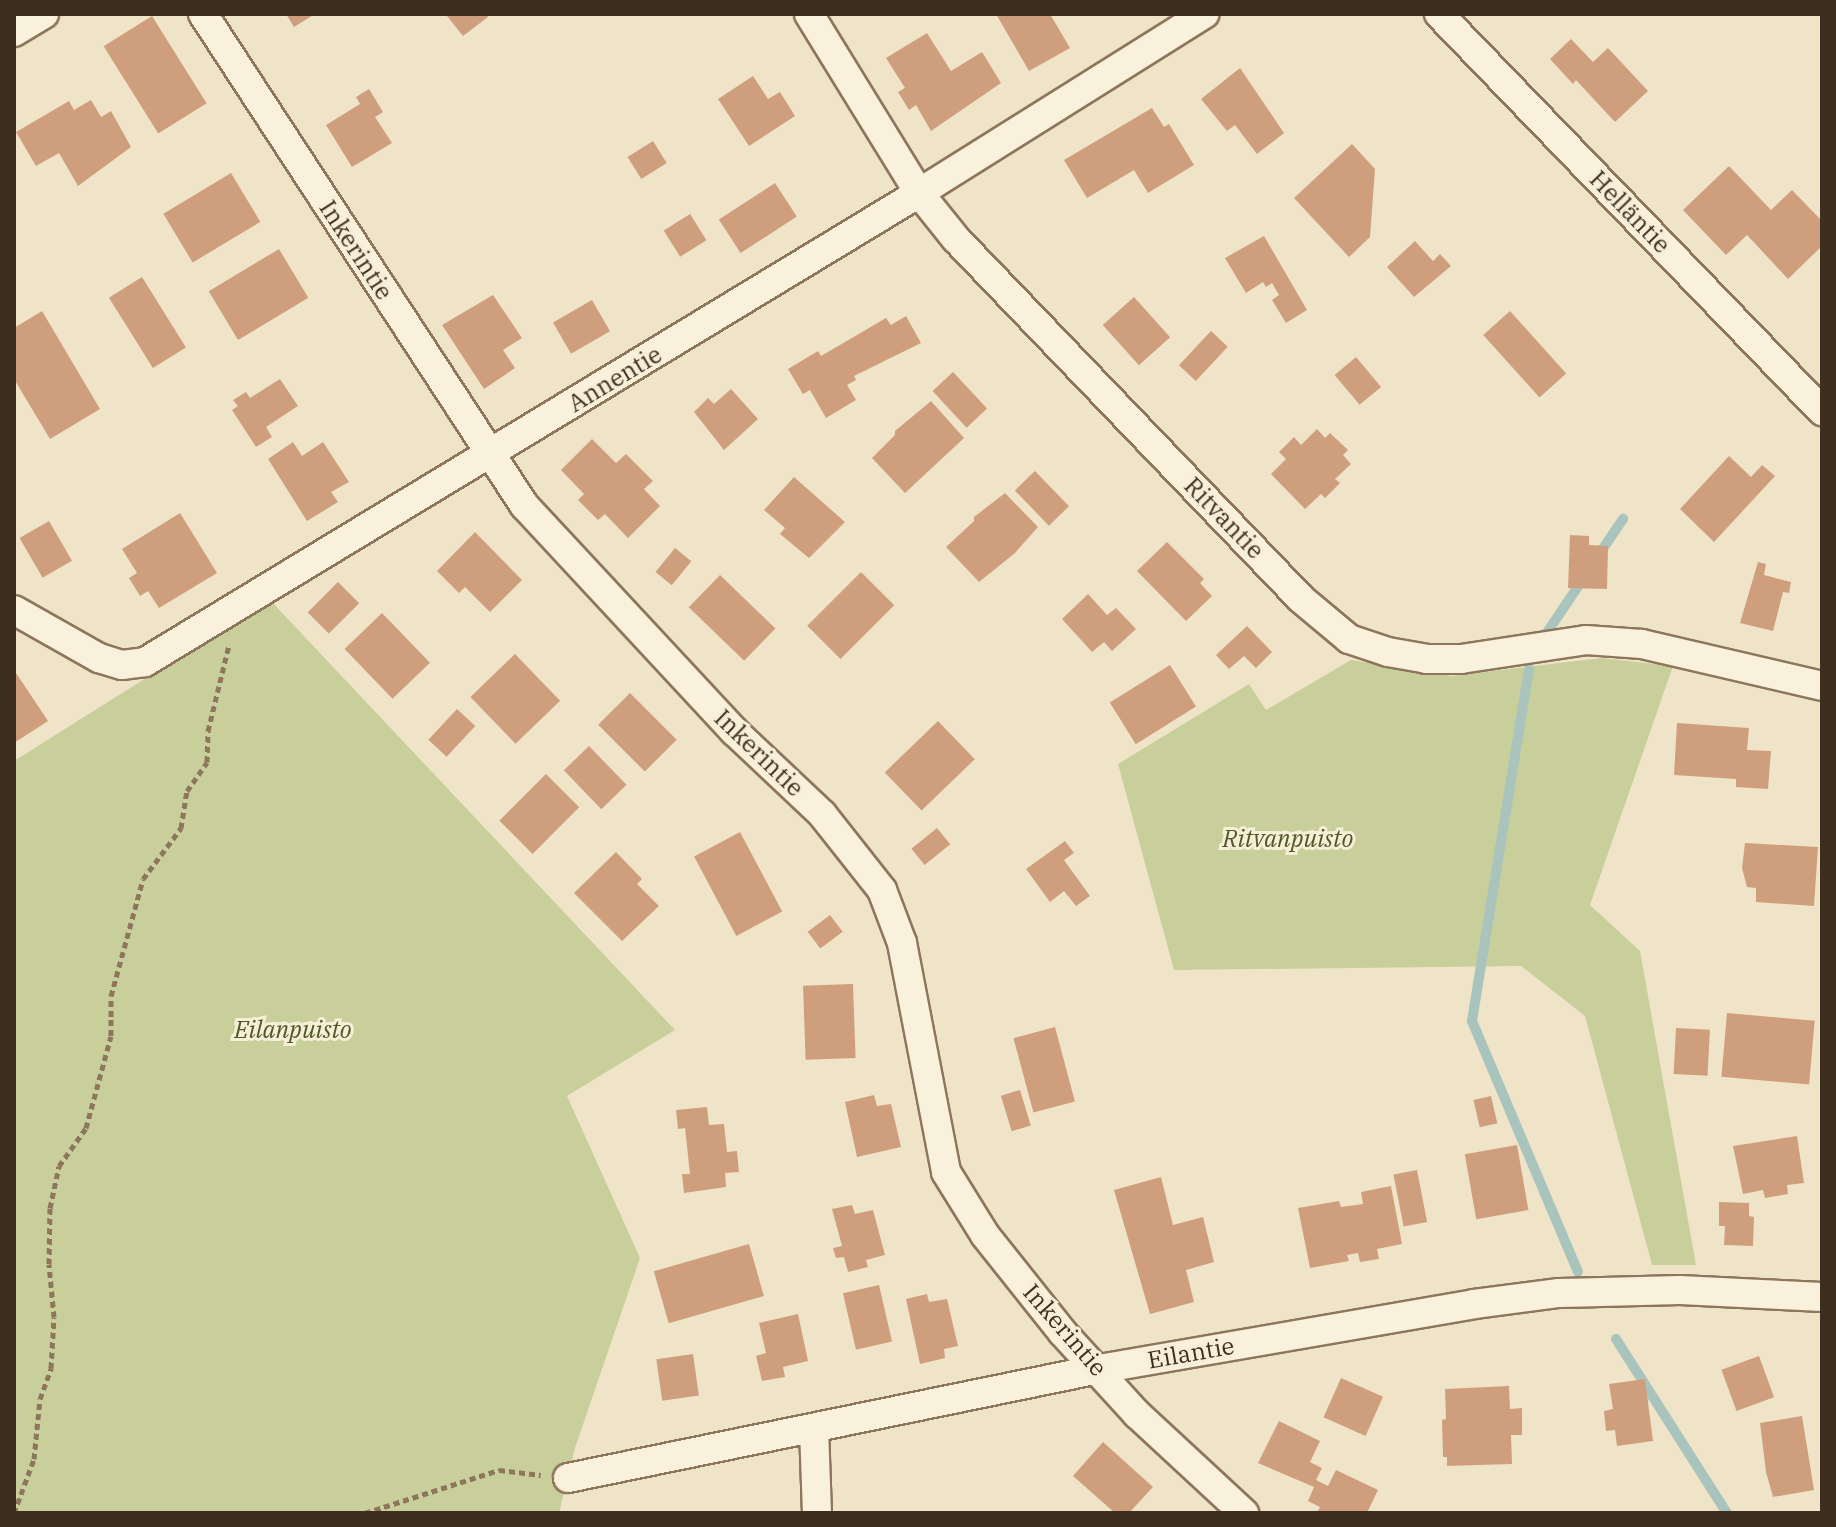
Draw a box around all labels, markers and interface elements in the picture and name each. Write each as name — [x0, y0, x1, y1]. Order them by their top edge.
street label: Helläntie — [1584, 165, 1676, 259]
street label: Inkerintie — [313, 195, 399, 305]
street label: Annentie — [563, 340, 667, 418]
street label: Ritvantie — [1178, 471, 1270, 565]
street label: Inkerintie — [709, 704, 809, 802]
park label: Ritvanpuisto — [1223, 825, 1353, 853]
park label: Eilanpuisto — [234, 1016, 352, 1044]
street label: Inkerintie — [1017, 1278, 1113, 1382]
street label: Eilantie — [1145, 1331, 1237, 1375]

